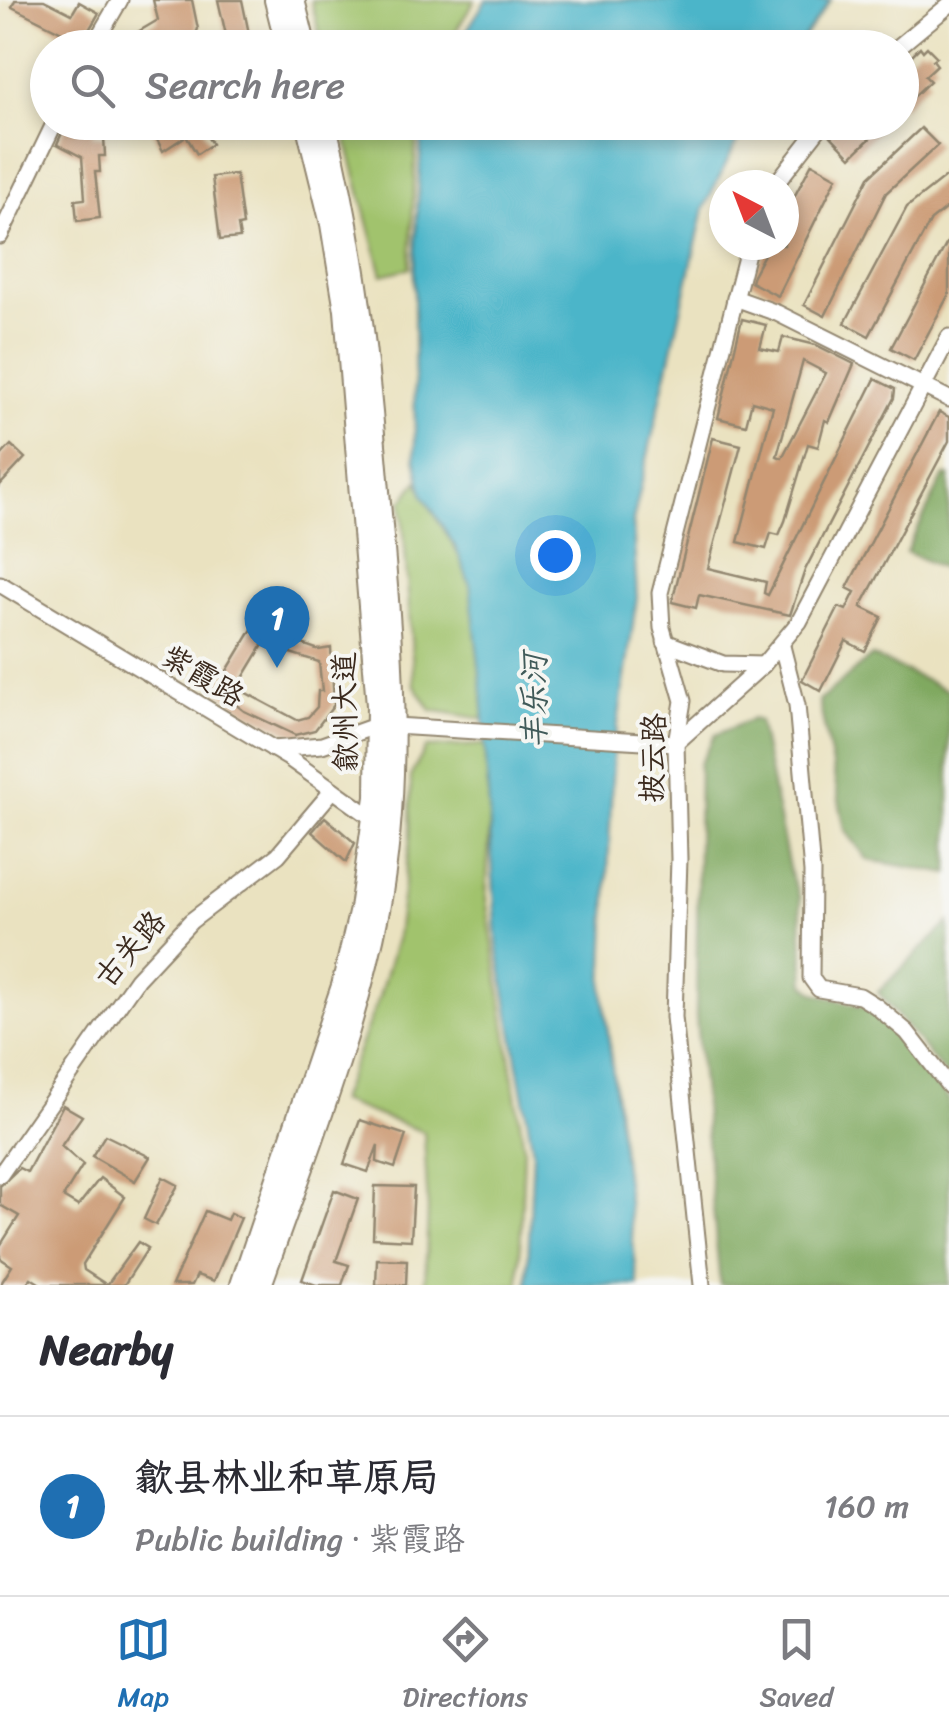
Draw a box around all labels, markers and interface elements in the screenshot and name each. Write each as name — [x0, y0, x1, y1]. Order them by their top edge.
search box — [30, 30, 919, 140]
text: Search here — [145, 52, 345, 119]
icon: search — [65, 58, 120, 113]
north arrow — [709, 170, 799, 260]
your location — [530, 530, 581, 581]
pin: 1 — [244, 586, 310, 668]
street label: 紫霞路 — [151, 630, 255, 722]
water label: 丰乐河 — [506, 648, 563, 749]
street label: 歙州大道 — [317, 652, 373, 772]
street label: 披云路 — [624, 712, 682, 804]
street label: 古关路 — [80, 897, 180, 1001]
text: Nearby — [40, 1313, 173, 1387]
text: 歙县林业和草原局 — [135, 1444, 439, 1511]
text: 1 — [66, 1478, 79, 1535]
text: 160 m — [824, 1478, 909, 1535]
text: Public building · 紫霞路 — [135, 1511, 464, 1568]
tab: Map — [116, 1612, 171, 1721]
tab: Directions — [402, 1612, 528, 1721]
tab: Saved — [759, 1612, 833, 1721]

